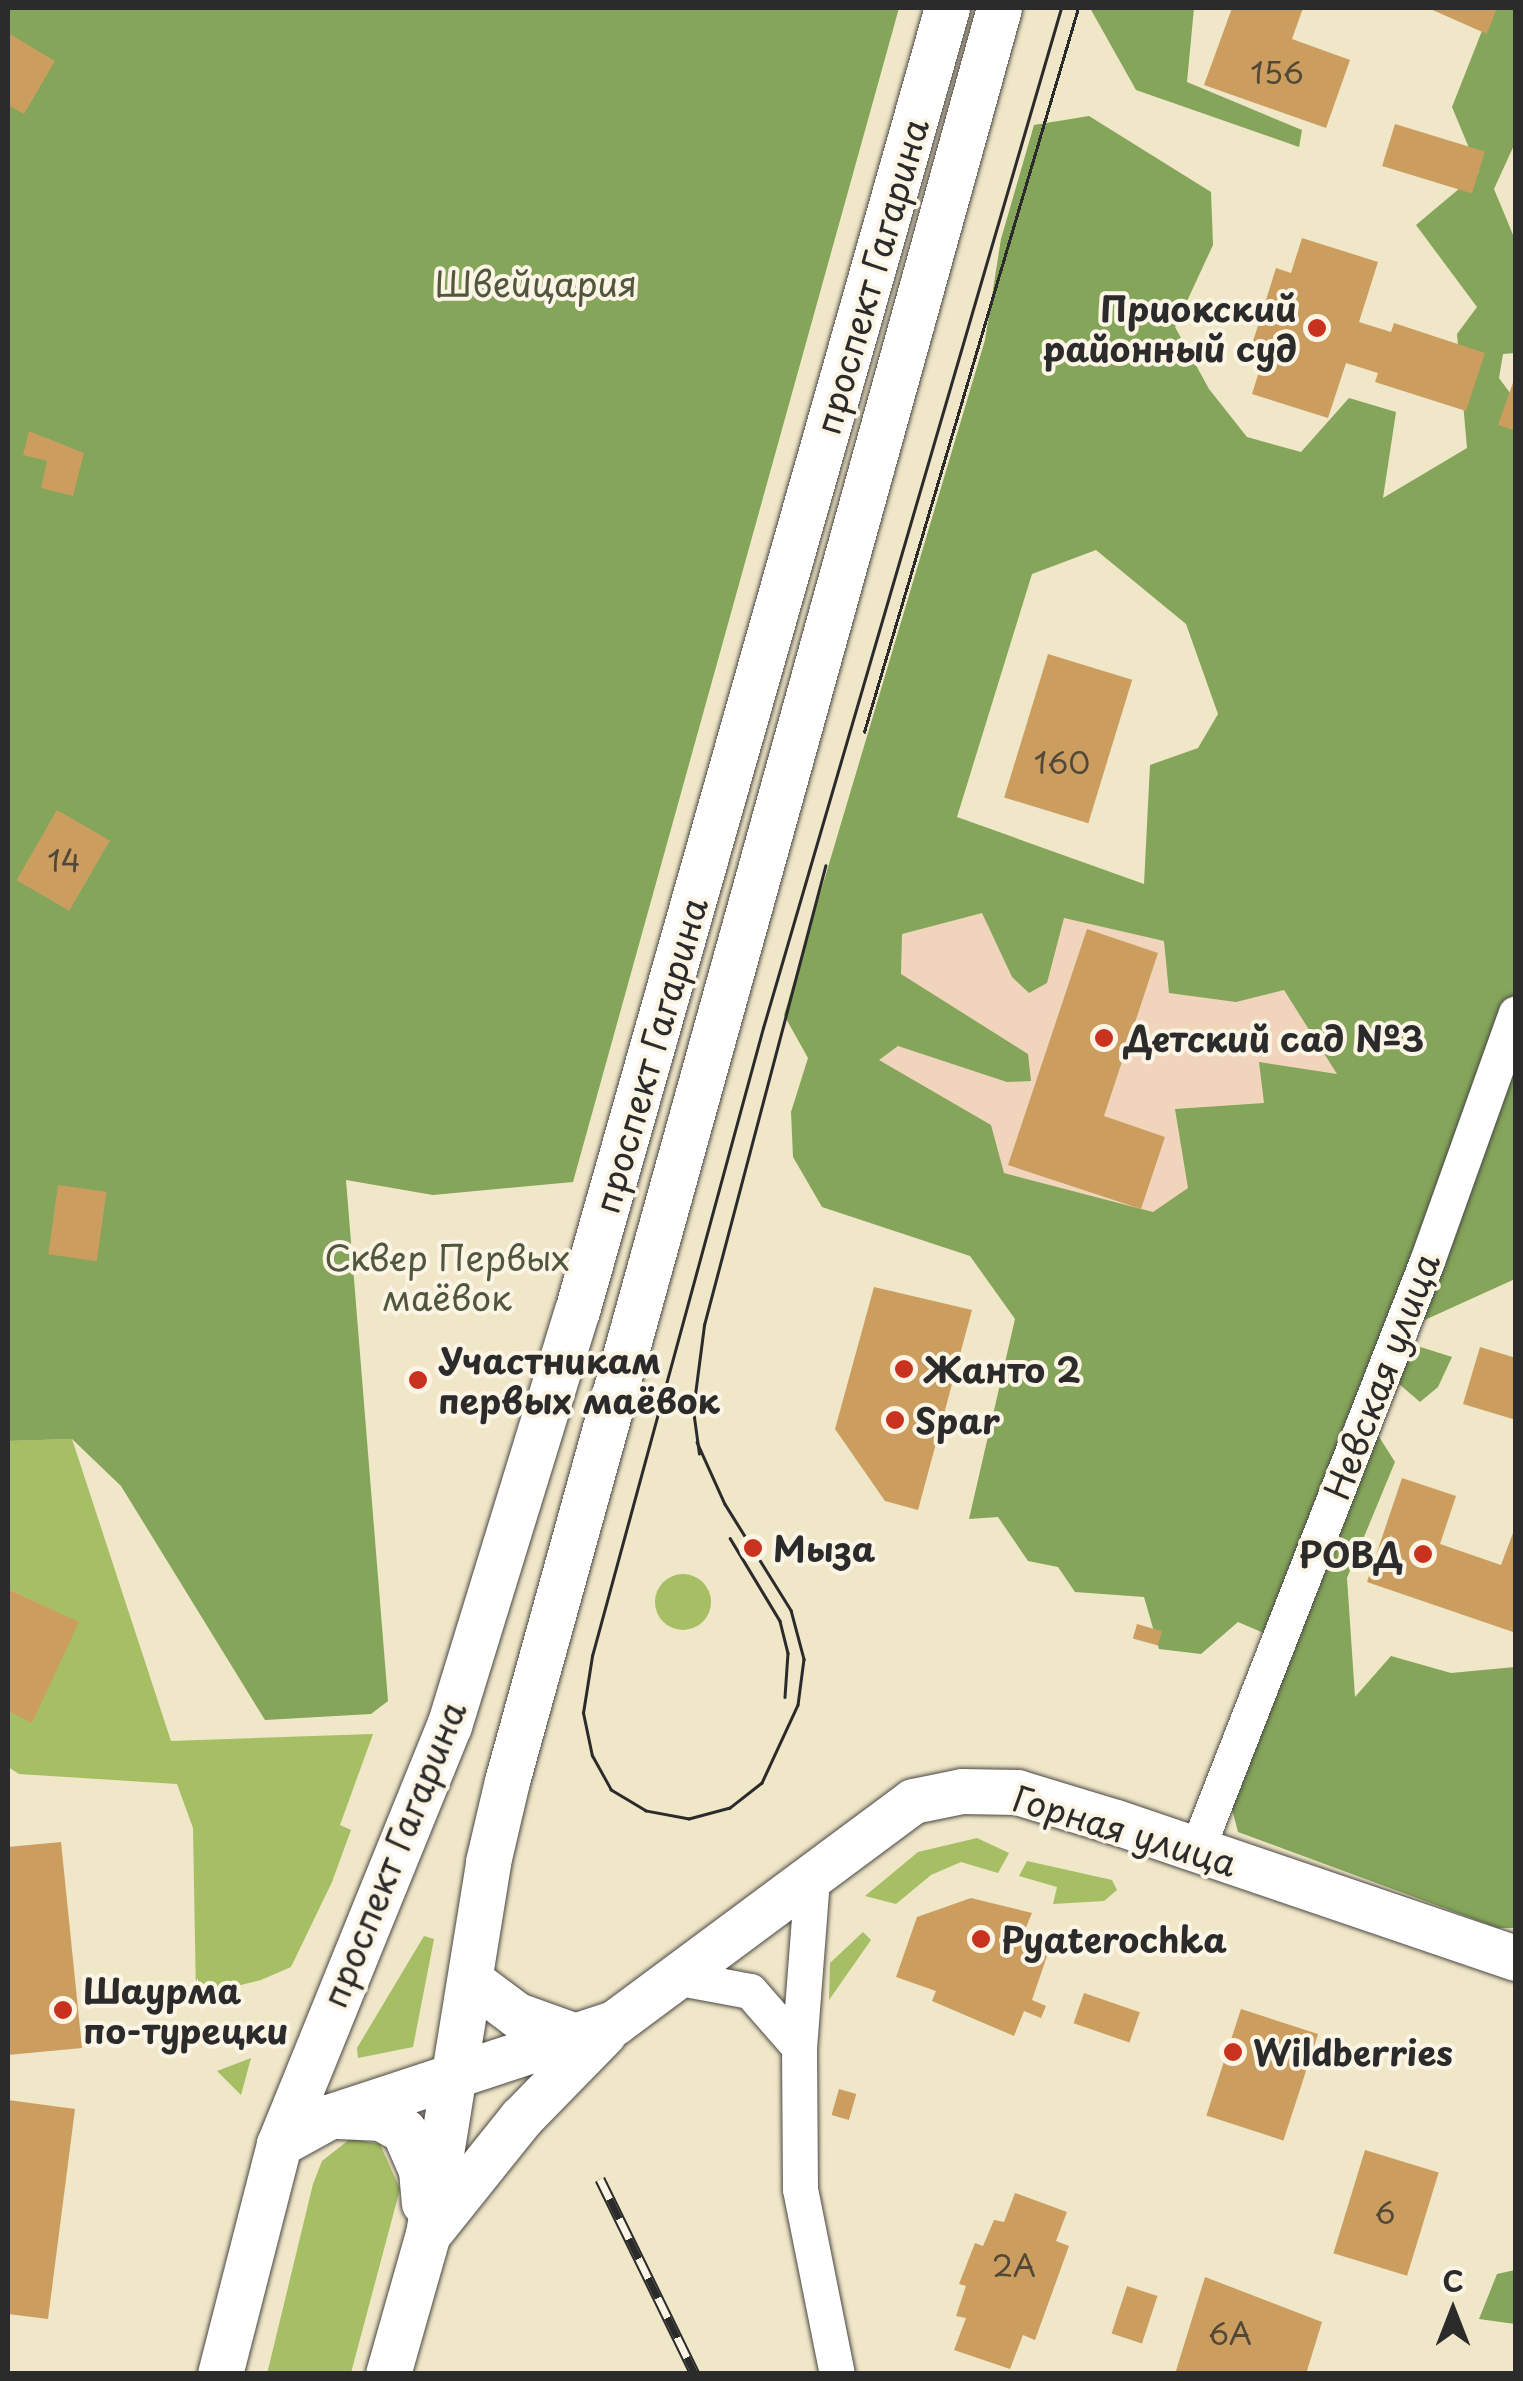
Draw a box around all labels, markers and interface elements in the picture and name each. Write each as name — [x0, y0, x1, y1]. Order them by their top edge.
house number: 156 — [1250, 54, 1304, 90]
street label: проспект Гагарина — [806, 113, 936, 439]
park label: Швейцария — [435, 262, 637, 304]
place label: Приокский районный суд — [1044, 287, 1297, 369]
marker: Приокский районный суд — [1306, 317, 1328, 339]
house number: 160 — [1034, 744, 1090, 780]
house number: 14 — [47, 842, 81, 878]
street label: проспект Гагарина — [585, 892, 715, 1218]
place label: Детский сад №3 — [1124, 1017, 1426, 1059]
marker: Детский сад №3 — [1093, 1027, 1115, 1049]
park label: Сквер Первых маёвок — [323, 1236, 571, 1318]
street label: Невская улица — [1314, 1246, 1448, 1506]
place label: Участникам первых маёвок — [438, 1339, 718, 1421]
place label: Жанто 2 — [924, 1348, 1082, 1390]
marker: Жанто 2 — [893, 1358, 915, 1380]
marker: Участникам первых маёвок — [407, 1369, 429, 1391]
place label: Spar — [915, 1399, 1000, 1441]
marker: Spar — [884, 1409, 906, 1431]
place label: Мыза — [773, 1527, 875, 1569]
place label: РОВД — [1299, 1533, 1403, 1575]
marker: Мыза — [742, 1537, 764, 1559]
marker: РОВД — [1412, 1543, 1434, 1565]
street label: проспект Гагарина — [312, 1694, 474, 2014]
street label: Горная улица — [1007, 1776, 1243, 1884]
place label: Pyaterochka — [1001, 1918, 1227, 1960]
marker: Pyaterochka — [970, 1928, 992, 1950]
place label: Шаурма по-турецки — [83, 1969, 289, 2051]
marker: Шаурма по-турецки — [52, 1999, 74, 2021]
place label: Wildberries — [1253, 2031, 1453, 2073]
marker: Wildberries — [1222, 2041, 1244, 2063]
house number: 6 — [1374, 2194, 1396, 2230]
house number: 2А — [992, 2247, 1036, 2283]
text: С — [1442, 2259, 1464, 2302]
north arrow — [1403, 2261, 1503, 2361]
house number: 6А — [1208, 2315, 1252, 2351]

